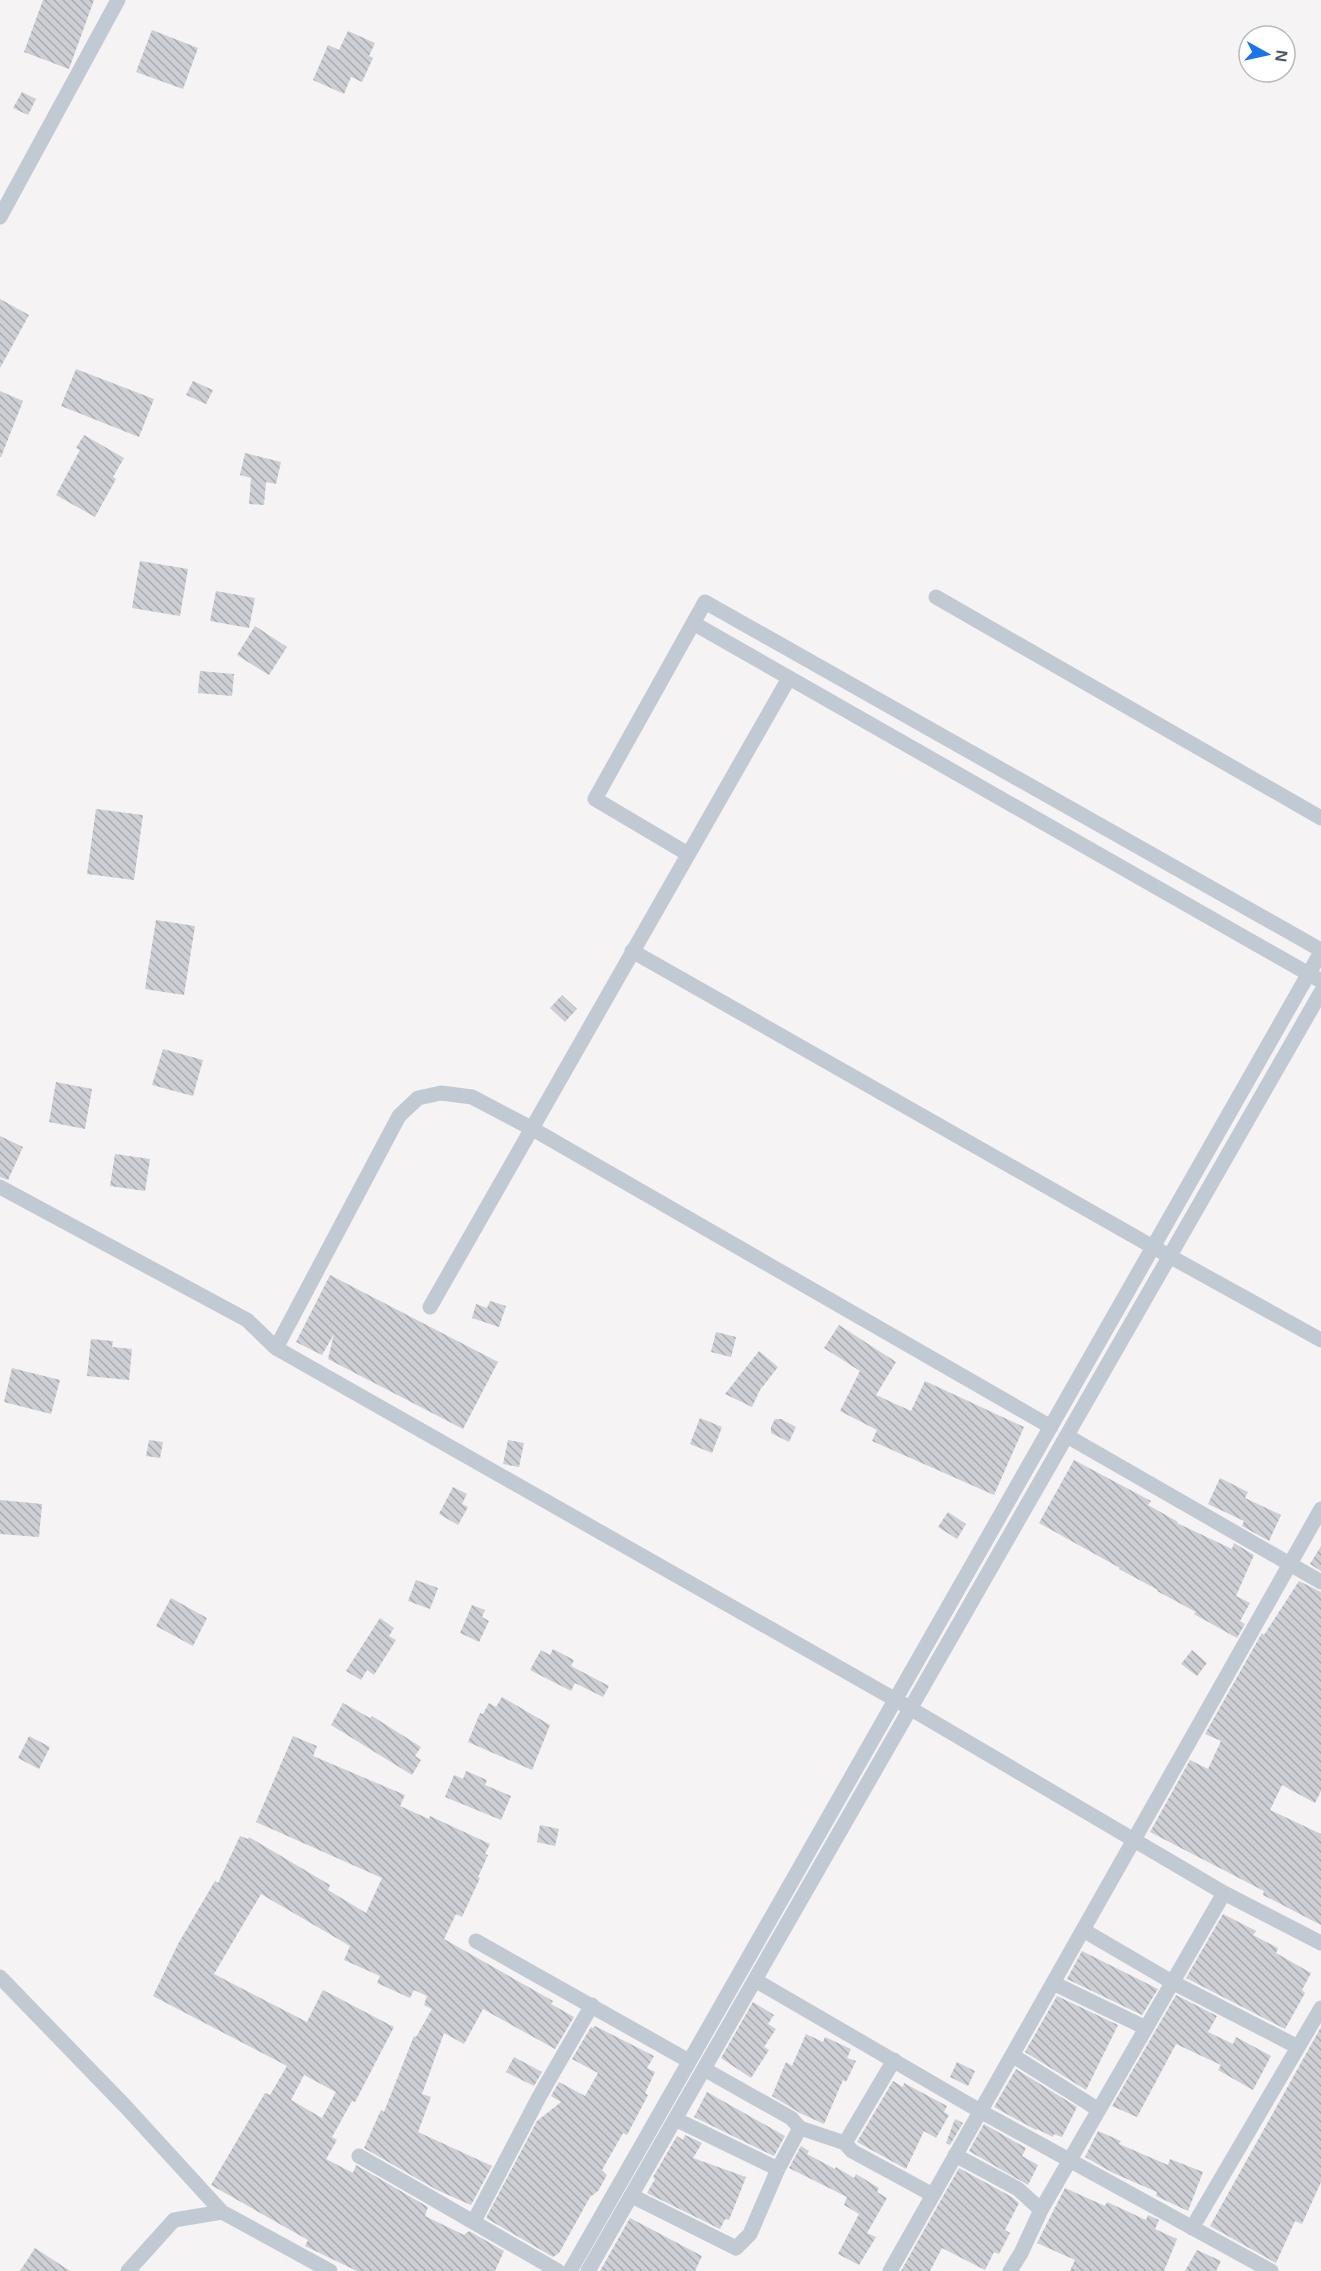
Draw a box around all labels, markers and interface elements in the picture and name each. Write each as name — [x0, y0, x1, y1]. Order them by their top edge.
north arrow — [1237, 24, 1297, 84]
text: N — [1272, 49, 1291, 63]

